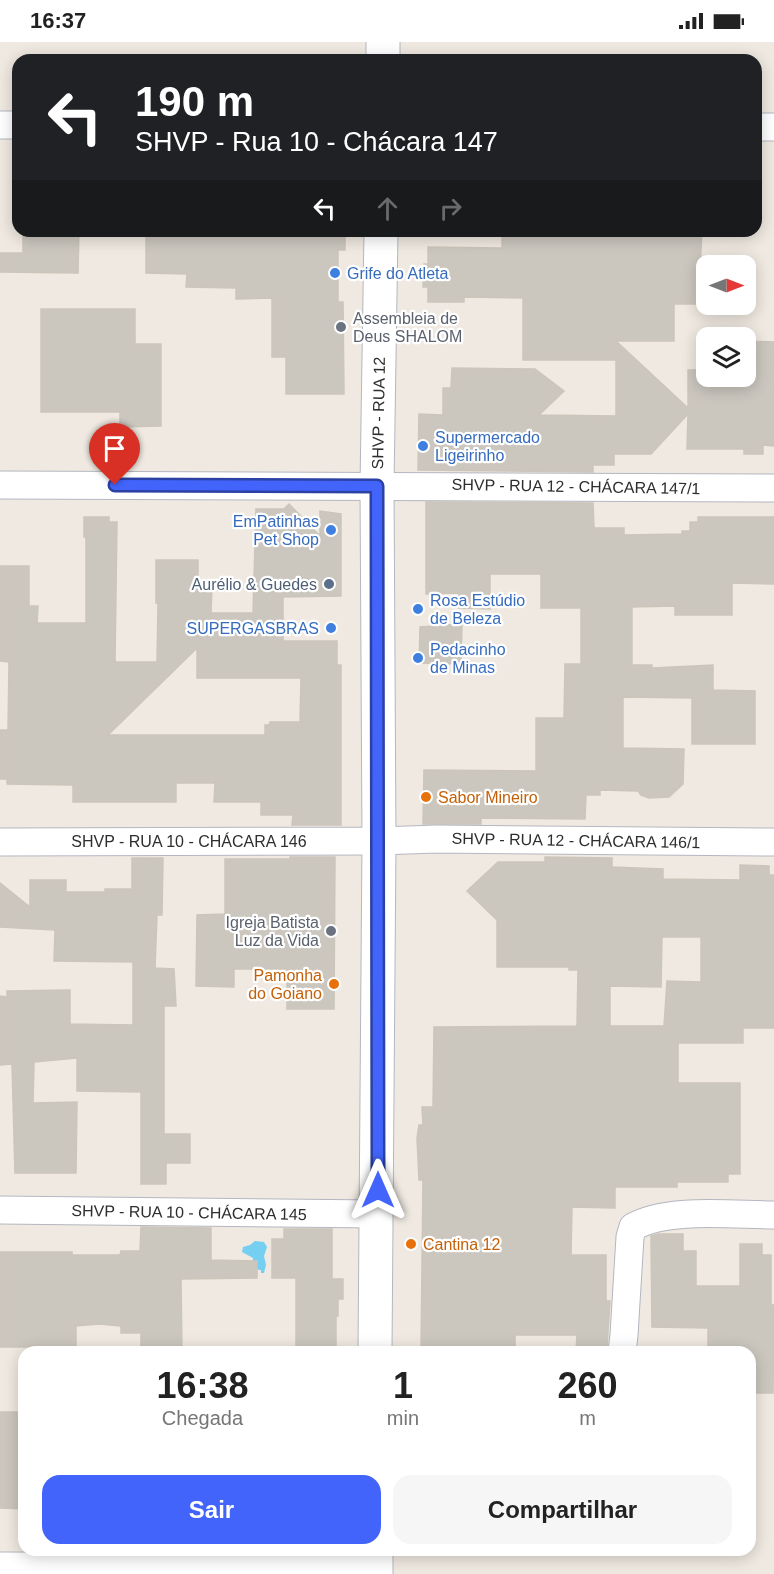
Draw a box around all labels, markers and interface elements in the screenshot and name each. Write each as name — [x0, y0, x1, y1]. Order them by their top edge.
text: 16:37 — [30, 8, 86, 33]
icon: left — [36, 78, 114, 156]
text: 190 m — [135, 78, 254, 125]
text: SHVP - Rua 10 - Chácara 147 — [135, 127, 498, 157]
icon: left — [308, 192, 341, 225]
icon: ahead — [371, 192, 404, 225]
icon: right — [434, 192, 467, 225]
north arrow — [696, 255, 756, 315]
map controls — [696, 255, 756, 387]
place label: Grife do Atleta — [347, 265, 448, 282]
marker: Grife do Atleta — [328, 266, 342, 280]
place label: Assembleia de Deus SHALOM — [353, 310, 462, 345]
marker: Assembleia de Deus SHALOM — [334, 320, 348, 334]
button: layers — [696, 327, 756, 387]
street label: SHVP - RUA 12 — [369, 356, 388, 469]
pin — [89, 423, 140, 485]
place label: Supermercado Ligeirinho — [435, 429, 540, 464]
icon: arrive — [98, 432, 131, 465]
marker: Supermercado Ligeirinho — [416, 439, 430, 453]
street label: SHVP - RUA 12 - CHÁCARA 147/1 — [452, 475, 701, 497]
place label: EmPatinhas Pet Shop — [233, 513, 319, 548]
marker: EmPatinhas Pet Shop — [324, 523, 338, 537]
place label: Aurélio & Guedes — [192, 576, 317, 593]
marker: Aurélio & Guedes — [322, 577, 336, 591]
place label: Rosa Estúdio de Beleza — [430, 592, 525, 627]
marker: Rosa Estúdio de Beleza — [411, 602, 425, 616]
place label: SUPERGASBRAS — [187, 620, 319, 637]
marker: SUPERGASBRAS — [324, 621, 338, 635]
place label: Pedacinho de Minas — [430, 641, 506, 676]
marker: Pedacinho de Minas — [411, 651, 425, 665]
place label: Sabor Mineiro — [438, 789, 538, 806]
marker: Sabor Mineiro — [419, 790, 433, 804]
street label: SHVP - RUA 12 - CHÁCARA 146/1 — [452, 829, 701, 851]
street label: SHVP - RUA 10 - CHÁCARA 146 — [71, 832, 307, 850]
place label: Igreja Batista Luz da Vida — [226, 914, 319, 949]
marker: Igreja Batista Luz da Vida — [324, 924, 338, 938]
place label: Pamonha do Goiano — [248, 967, 322, 1002]
marker: Pamonha do Goiano — [327, 977, 341, 991]
position arrow — [346, 1158, 410, 1222]
street label: SHVP - RUA 10 - CHÁCARA 145 — [71, 1201, 307, 1223]
place label: Cantina 12 — [423, 1236, 500, 1253]
marker: Cantina 12 — [404, 1237, 418, 1251]
text: 16:38 — [156, 1365, 248, 1406]
text: 1 — [393, 1365, 413, 1406]
text: 260 — [557, 1365, 618, 1406]
text: Chegada — [162, 1407, 243, 1429]
text: min — [387, 1407, 419, 1429]
text: m — [579, 1407, 596, 1429]
button: Sair — [42, 1475, 381, 1544]
button: Compartilhar — [393, 1475, 732, 1544]

